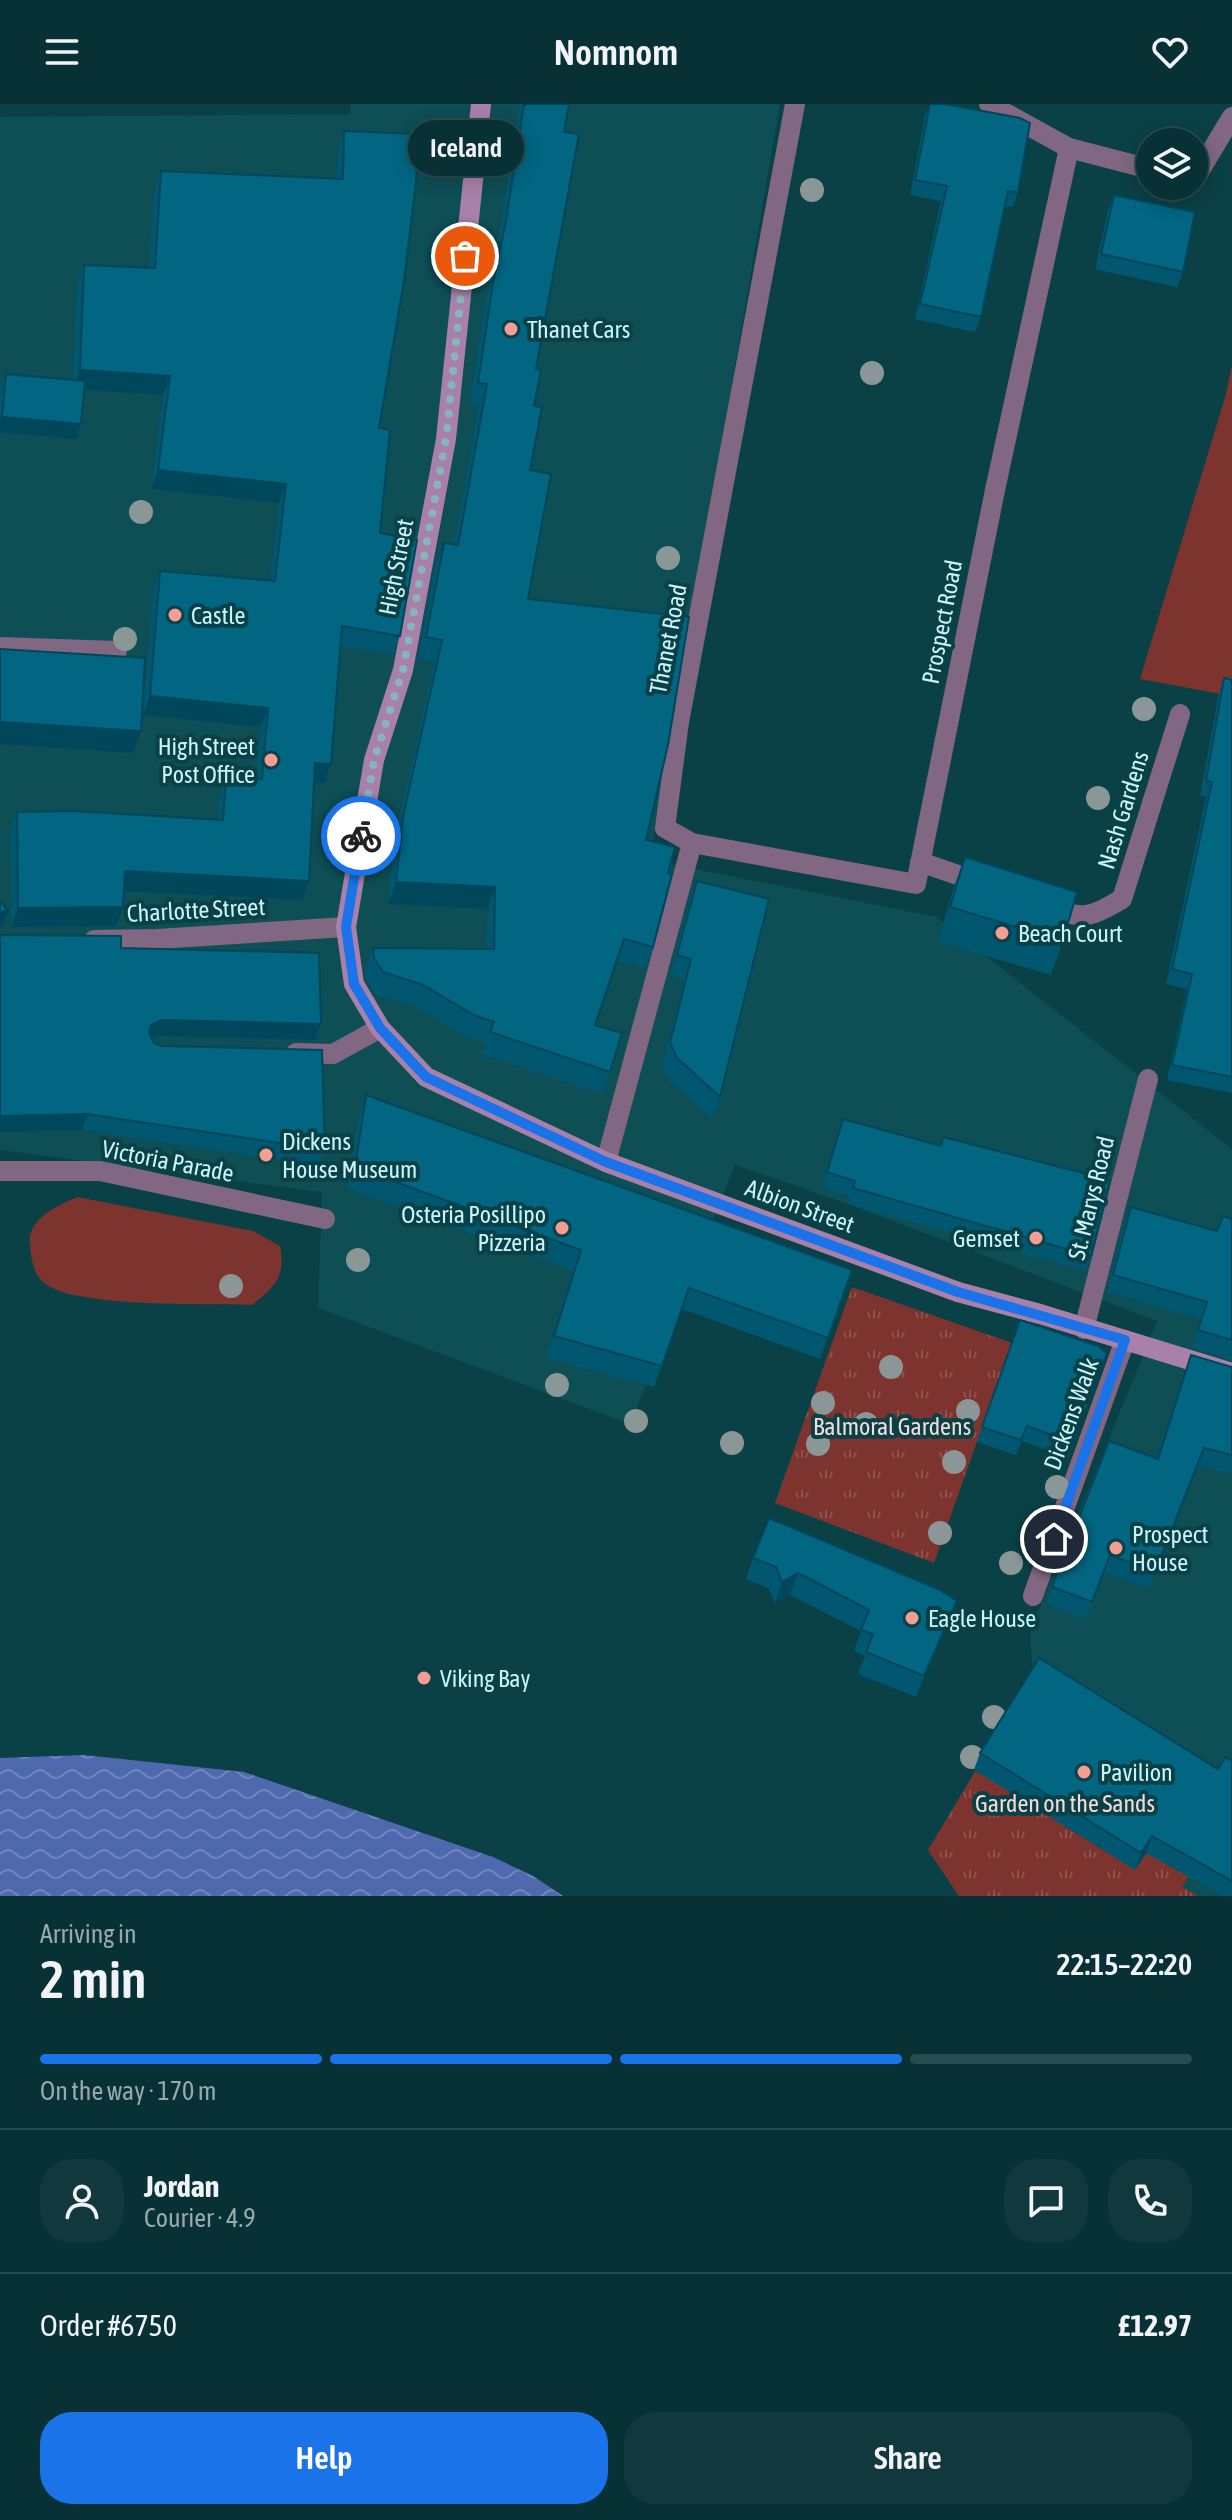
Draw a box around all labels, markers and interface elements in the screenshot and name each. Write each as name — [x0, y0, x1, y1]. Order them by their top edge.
icon: menu — [40, 30, 84, 74]
icon: heart — [1148, 30, 1192, 74]
text: Nomnom — [554, 31, 678, 73]
callout: Iceland — [407, 120, 523, 176]
map controls — [1136, 128, 1208, 200]
button: layers — [1136, 128, 1208, 200]
text: Iceland — [430, 133, 502, 163]
pin — [431, 222, 499, 290]
icon: bag — [443, 234, 487, 278]
place label: Thanet Cars — [527, 316, 630, 343]
marker: Thanet Cars — [502, 320, 520, 338]
street label: High Street — [373, 517, 419, 617]
street label: Prospect Road — [917, 558, 967, 686]
street label: Thanet Road — [644, 582, 692, 696]
place label: Castle — [191, 602, 245, 629]
marker: Castle — [166, 606, 184, 624]
place label: High Street Post Office — [158, 733, 255, 788]
street label: Nash Gardens — [1092, 748, 1154, 872]
marker: High Street Post Office — [262, 751, 280, 769]
courier — [321, 796, 401, 876]
icon: bike — [339, 814, 383, 858]
street label: Charlotte Street — [126, 893, 266, 927]
place label: Beach Court — [1018, 920, 1123, 947]
marker: Beach Court — [993, 924, 1011, 942]
place label: Dickens House Museum — [282, 1128, 417, 1183]
street label: St. Marys Road — [1063, 1133, 1119, 1263]
street label: Victoria Parade — [100, 1135, 236, 1187]
marker: Dickens House Museum — [257, 1146, 275, 1164]
street label: Albion Street — [742, 1174, 858, 1238]
place label: Osteria Posillipo Pizzeria — [401, 1201, 546, 1256]
marker: Osteria Posillipo Pizzeria — [553, 1219, 571, 1237]
place label: Gemset — [953, 1225, 1020, 1252]
marker: Gemset — [1027, 1229, 1045, 1247]
street label: Dickens Walk — [1038, 1354, 1104, 1474]
park label: Balmoral Gardens — [813, 1413, 971, 1440]
pin — [1020, 1505, 1088, 1573]
icon: home — [1032, 1517, 1076, 1561]
place label: Prospect House — [1132, 1521, 1209, 1576]
marker: Prospect House — [1107, 1539, 1125, 1557]
place label: Eagle House — [928, 1605, 1036, 1632]
marker: Eagle House — [903, 1609, 921, 1627]
place label: Viking Bay — [440, 1665, 530, 1692]
marker: Viking Bay — [415, 1669, 433, 1687]
place label: Pavilion — [1100, 1759, 1173, 1786]
marker: Pavilion — [1075, 1763, 1093, 1781]
park label: Garden on the Sands — [975, 1790, 1155, 1817]
text: Arriving in — [40, 1919, 137, 1949]
text: 22:15–22:20 — [1057, 1947, 1192, 1981]
text: 2 min — [40, 1949, 146, 2009]
text: On the way · 170 m — [40, 2076, 217, 2106]
button: person — [40, 2159, 124, 2243]
button: chat — [1004, 2159, 1088, 2243]
button: phone — [1108, 2159, 1192, 2243]
text: Jordan — [144, 2169, 219, 2203]
text: Courier · 4.9 — [144, 2203, 255, 2233]
text: Order #6750 — [40, 2308, 177, 2342]
text: £12.97 — [1118, 2308, 1192, 2342]
button: Help — [40, 2412, 608, 2504]
button: Share — [624, 2412, 1192, 2504]

